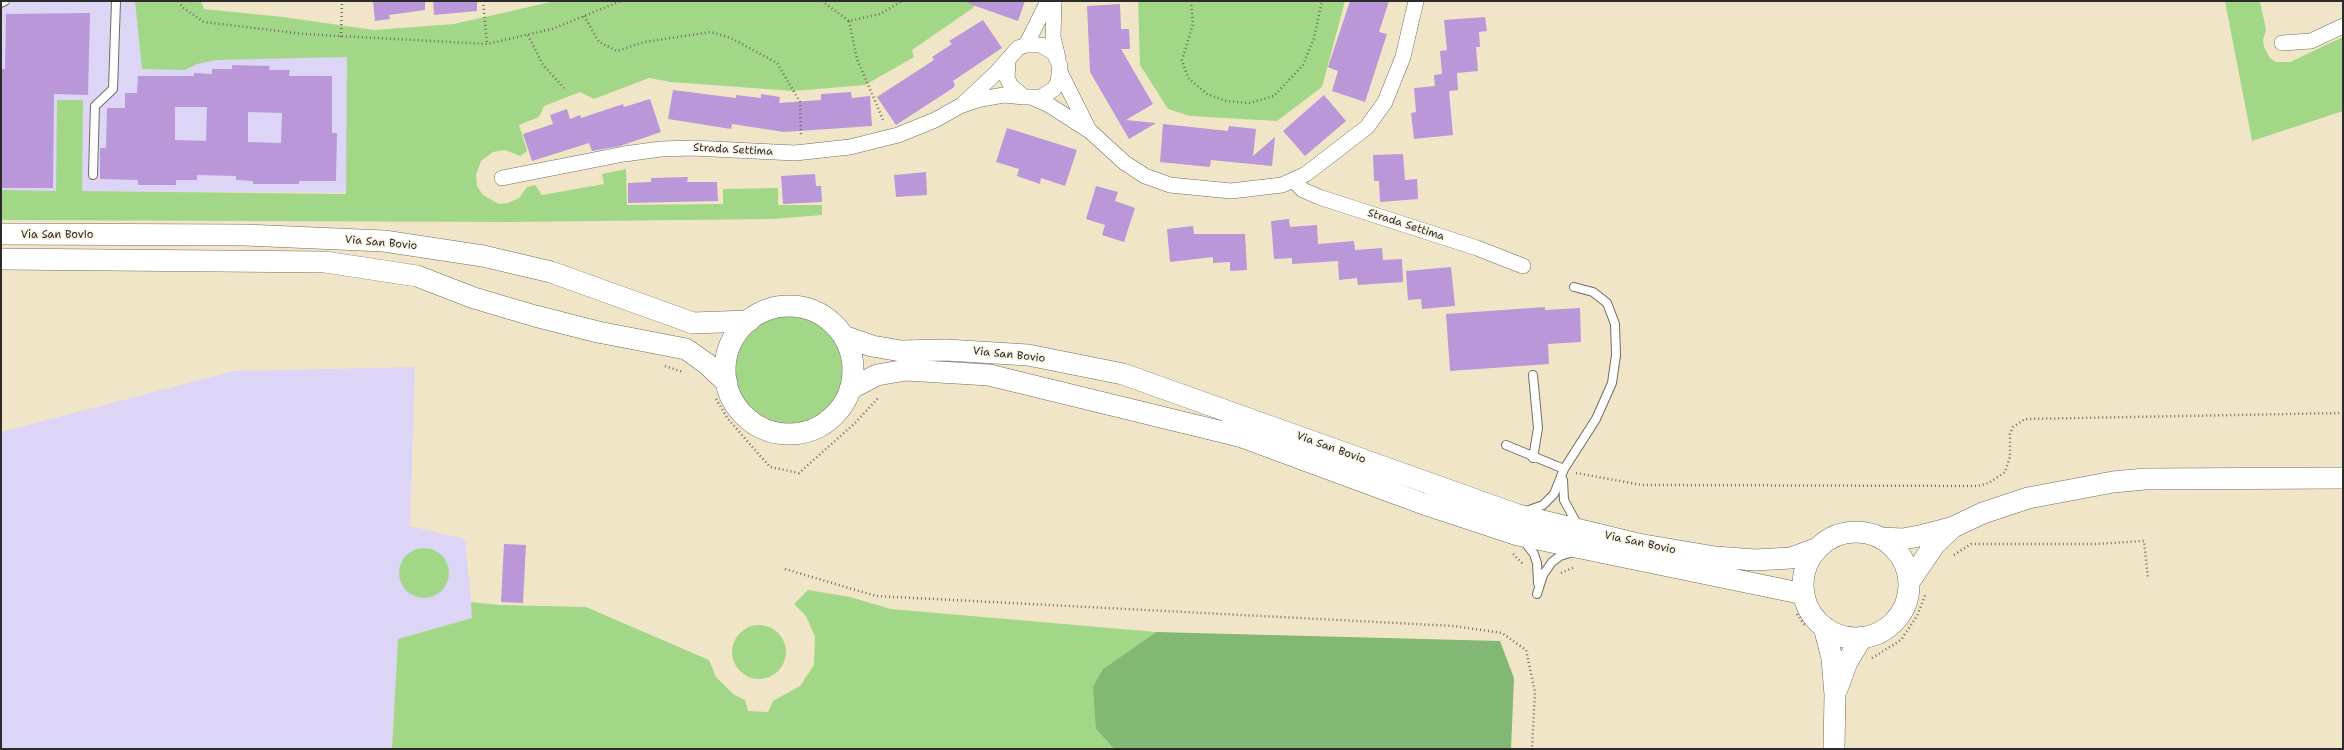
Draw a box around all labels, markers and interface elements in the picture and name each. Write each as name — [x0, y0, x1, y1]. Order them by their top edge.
street label: Strada Settima — [693, 141, 773, 159]
street label: Strada Settima — [1366, 206, 1446, 244]
street label: Via San Bovio — [21, 228, 93, 242]
street label: Via San Bovio — [344, 233, 418, 253]
street label: Via San Bovio — [972, 345, 1046, 365]
street label: Via San Bovio — [1295, 429, 1367, 467]
street label: Via San Bovio — [1603, 529, 1677, 557]

